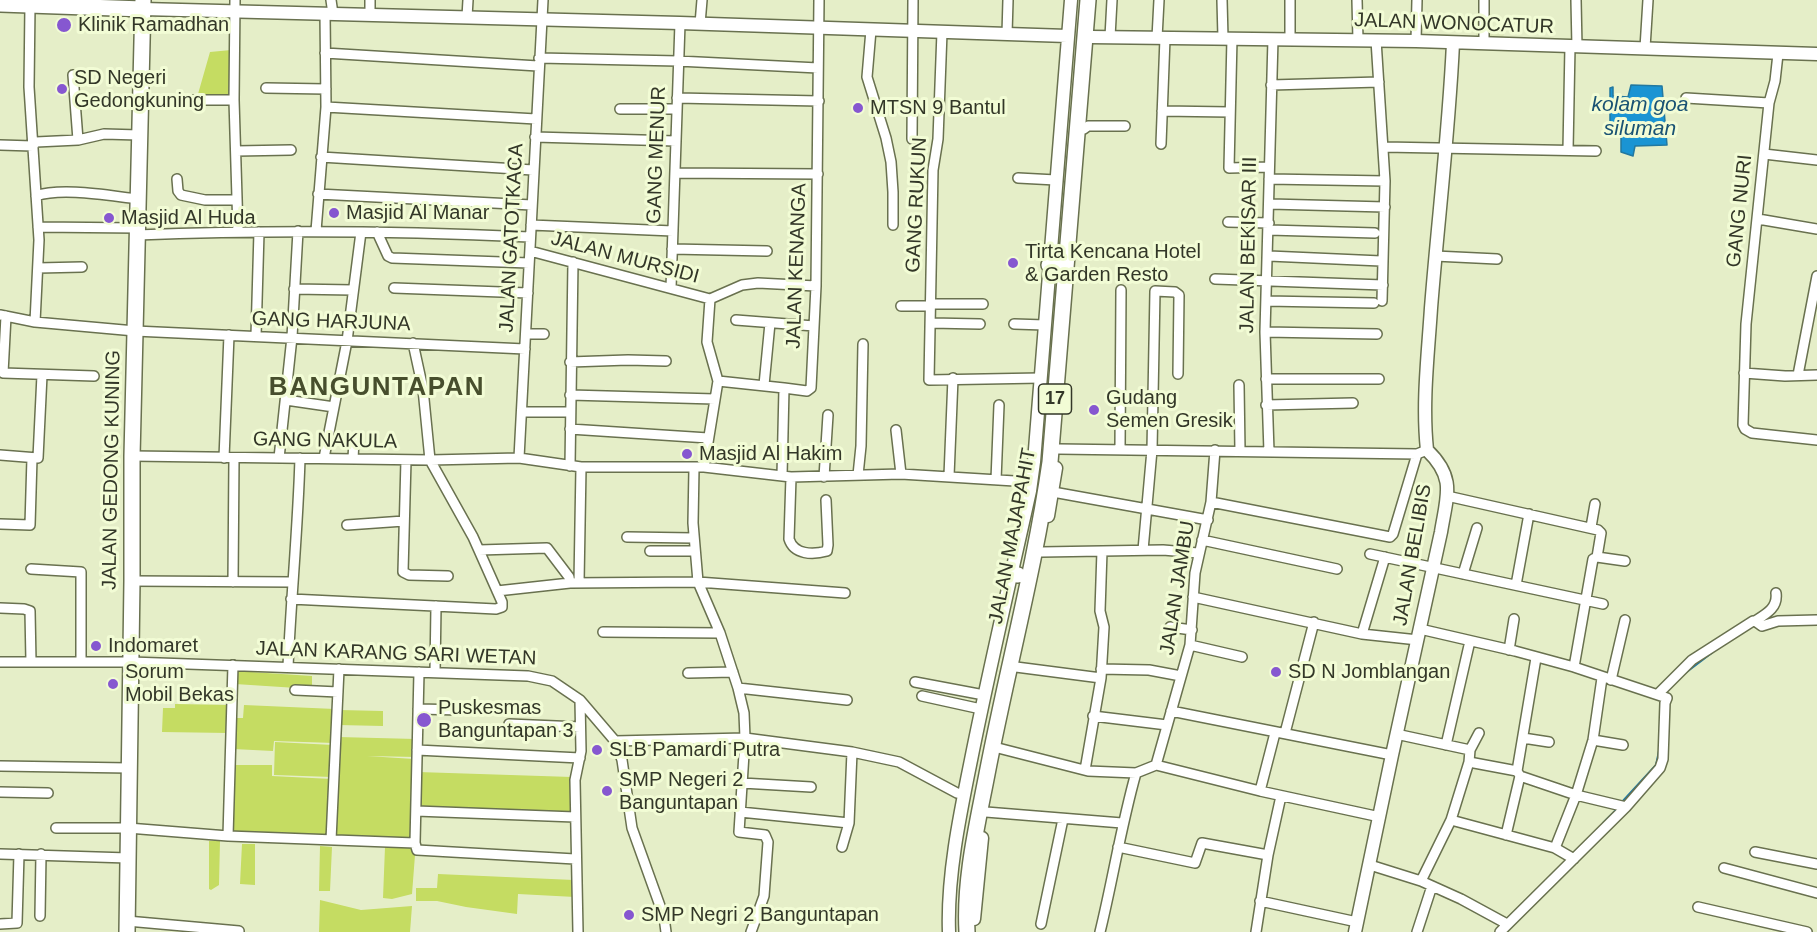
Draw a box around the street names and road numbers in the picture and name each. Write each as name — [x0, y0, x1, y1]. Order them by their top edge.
street label: JALAN WONOCATUR — [1354, 9, 1554, 39]
street label: GANG MENUR — [643, 86, 671, 224]
street label: GANG RUKUN — [901, 137, 933, 273]
street label: JALAN GATOTKACA — [495, 143, 529, 333]
street label: GANG NURI — [1722, 153, 1758, 269]
street label: JALAN BEKISAR III — [1235, 156, 1263, 334]
street label: JALAN KENANGA — [782, 183, 812, 349]
street label: JALAN MURSIDI — [548, 227, 702, 289]
street label: GANG HARJUNA — [251, 307, 411, 337]
street label: JALAN GEDONG KUNING — [98, 350, 126, 590]
road number: 17 — [1038, 384, 1072, 414]
street label: GANG NAKULA — [253, 428, 397, 454]
street label: JALAN MAJAPAHIT — [984, 446, 1042, 626]
street label: JALAN BELIBIS — [1389, 482, 1437, 628]
street label: JALAN JAMBU — [1156, 519, 1200, 657]
street label: JALAN KARANG SARI WETAN — [255, 637, 537, 671]

